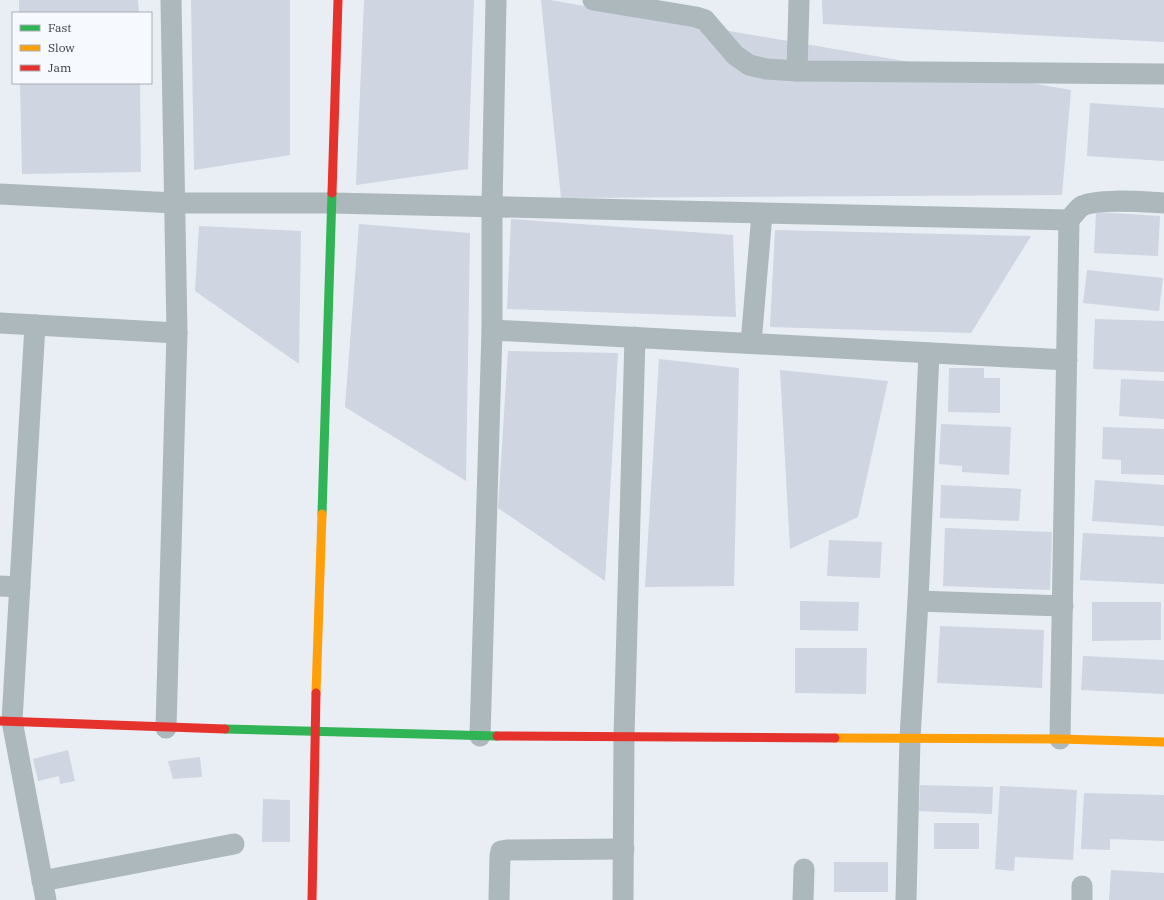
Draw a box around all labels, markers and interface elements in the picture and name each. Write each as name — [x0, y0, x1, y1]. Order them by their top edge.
legend — [12, 12, 152, 84]
text: Fast — [48, 20, 72, 35]
text: Slow — [48, 40, 75, 55]
text: Jam — [48, 60, 72, 75]

